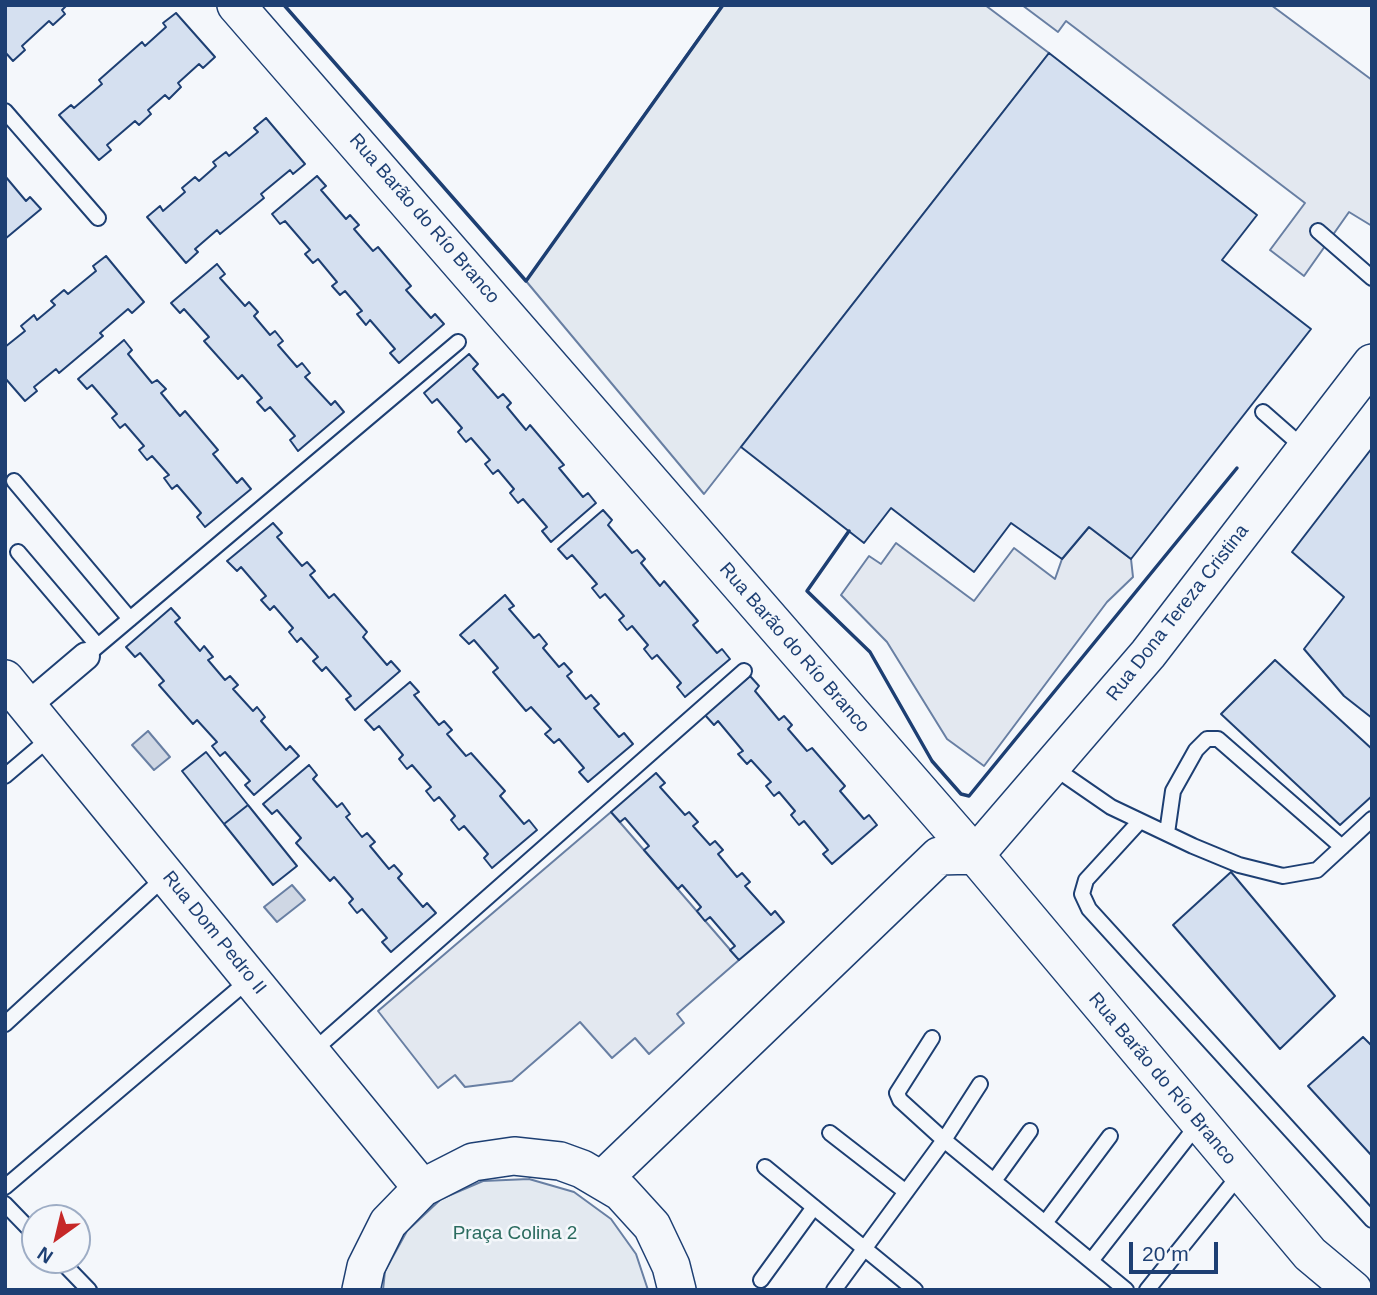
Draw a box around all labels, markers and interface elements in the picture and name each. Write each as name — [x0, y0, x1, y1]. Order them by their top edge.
street label: Rua Barão do Río Branco — [344, 129, 504, 309]
street label: Rua Dona Tereza Cristina — [1102, 520, 1254, 706]
street label: Rua Barão do Río Branco — [714, 558, 874, 738]
street label: Rua Dom Pedro II — [157, 867, 271, 999]
street label: Rua Barão do Río Branco — [1083, 988, 1241, 1170]
north arrow — [21, 1204, 91, 1274]
park label: Praça Colina 2 — [453, 1223, 577, 1245]
scale bar — [1132, 1228, 1221, 1272]
text: 20 m — [1142, 1242, 1189, 1265]
text: N — [34, 1243, 57, 1268]

